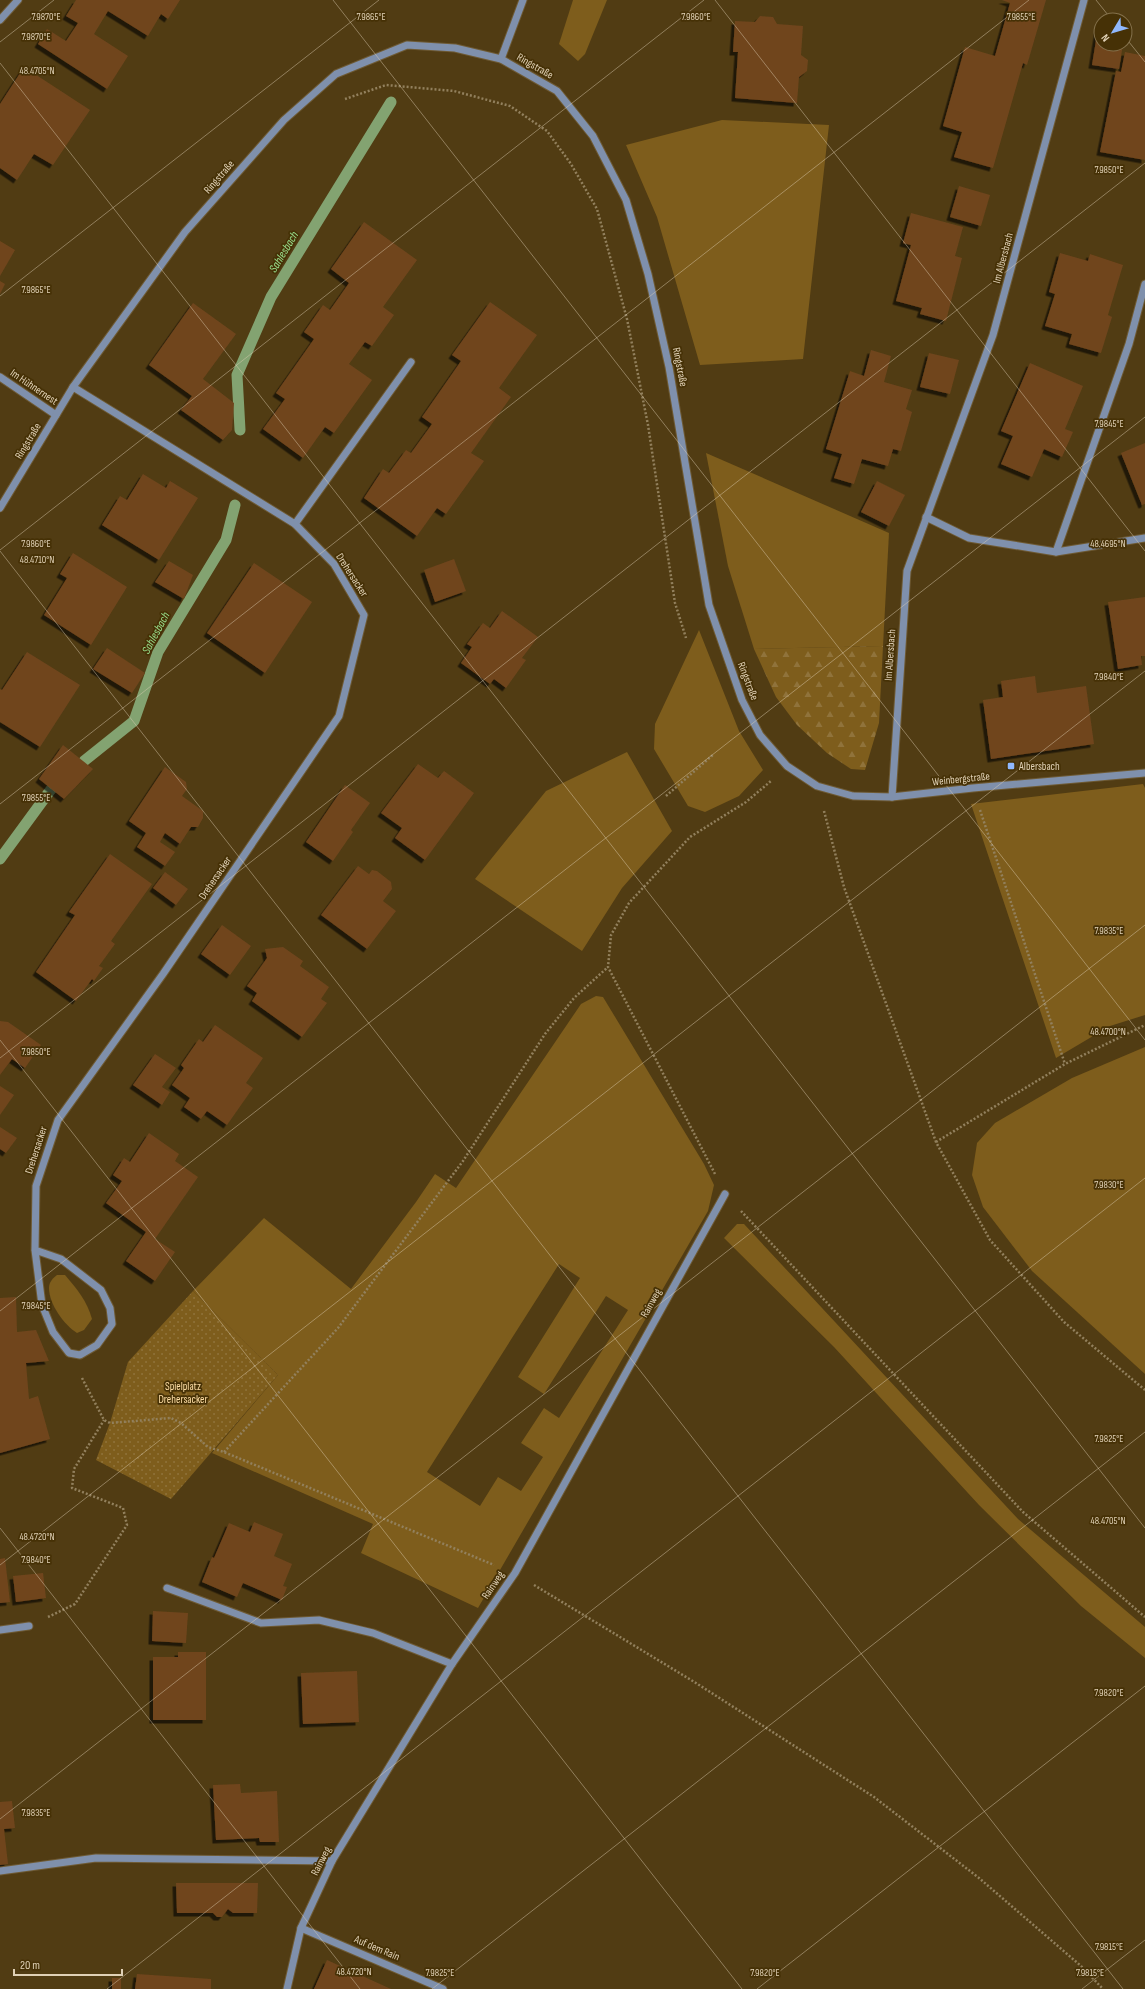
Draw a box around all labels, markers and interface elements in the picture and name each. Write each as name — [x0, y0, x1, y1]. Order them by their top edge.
text: 7.9870°E — [31, 11, 61, 23]
text: 7.9865°E — [356, 11, 386, 23]
text: 7.9860°E — [681, 11, 711, 23]
text: 7.9855°E — [1007, 11, 1035, 23]
north arrow — [1093, 12, 1133, 52]
text: 7.9870°E — [21, 31, 51, 43]
text: N — [1099, 31, 1112, 44]
street label: Ringstraße — [515, 50, 555, 82]
text: 48.4705°N — [19, 65, 55, 77]
street label: Ringstraße — [201, 158, 237, 196]
text: 7.9850°E — [1094, 164, 1124, 176]
water label: Sahlesbach — [266, 229, 302, 275]
street label: Im Albersbach — [990, 231, 1016, 285]
text: 7.9865°E — [21, 284, 51, 296]
street label: Ringstraße — [670, 346, 690, 388]
street label: Im Hühnernest — [8, 366, 61, 408]
text: 7.9845°E — [1094, 418, 1124, 430]
street label: Ringstraße — [12, 421, 44, 461]
text: 7.9860°E — [21, 538, 51, 550]
text: 48.4695°N — [1090, 538, 1126, 550]
street label: Drehersacker — [333, 551, 371, 599]
text: 48.4710°N — [20, 554, 54, 566]
water label: Sahlesbach — [139, 609, 173, 657]
street label: Im Albersbach — [882, 628, 898, 681]
street label: Ringstraße — [735, 660, 761, 702]
text: 7.9840°E — [1094, 671, 1124, 683]
place label: Albersbach — [1018, 760, 1060, 773]
marker: Albersbach — [1006, 761, 1016, 771]
street label: Weinbergstraße — [932, 770, 990, 788]
text: 7.9855°E — [22, 792, 50, 804]
street label: Drehersacker — [196, 854, 234, 902]
text: 7.9835°E — [1095, 925, 1123, 937]
text: 48.4700°N — [1090, 1026, 1126, 1038]
text: 7.9850°E — [21, 1046, 51, 1058]
street label: Drehersacker — [22, 1125, 50, 1175]
text: 7.9830°E — [1094, 1179, 1124, 1191]
street label: Rainweg — [638, 1286, 664, 1320]
text: 7.9845°E — [21, 1300, 51, 1312]
park label: Spielplatz Drehersacker — [158, 1380, 208, 1406]
text: 7.9825°E — [1095, 1433, 1123, 1445]
text: 48.4705°N — [1090, 1515, 1126, 1527]
text: 48.4720°N — [19, 1531, 55, 1543]
text: 7.9840°E — [21, 1554, 51, 1566]
street label: Rainweg — [479, 1568, 507, 1601]
text: 7.9820°E — [1094, 1687, 1124, 1699]
text: 7.9835°E — [22, 1807, 50, 1819]
street label: Rainweg — [308, 1844, 334, 1878]
street label: Auf dem Rain — [351, 1932, 402, 1963]
text: 7.9815°E — [1095, 1941, 1123, 1953]
scale bar — [14, 1951, 122, 1977]
text: 20 m — [20, 1958, 40, 1973]
text: 48.4720°N — [336, 1966, 372, 1978]
text: 7.9825°E — [426, 1967, 454, 1979]
text: 7.9820°E — [750, 1967, 780, 1979]
text: 7.9815°E — [1076, 1967, 1104, 1979]

